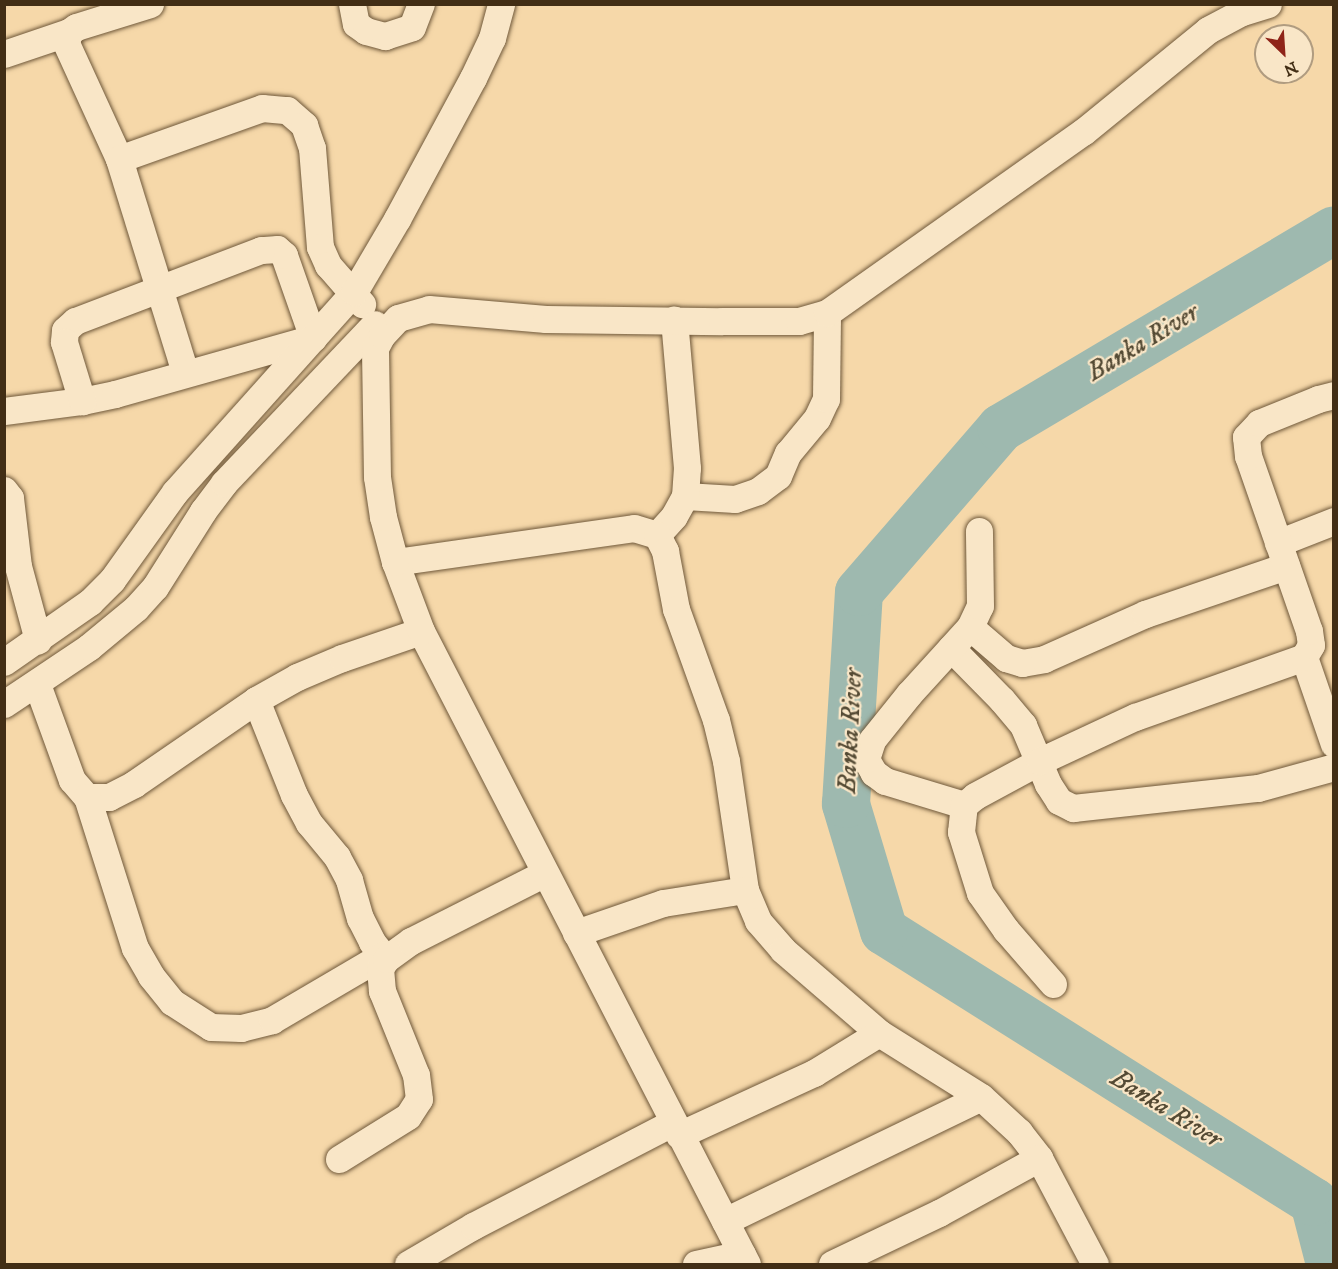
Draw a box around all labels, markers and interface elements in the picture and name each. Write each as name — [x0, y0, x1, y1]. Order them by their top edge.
north arrow — [1254, 24, 1314, 84]
text: N — [1281, 57, 1301, 80]
water label: Banka River — [1082, 298, 1204, 388]
water label: Banka River — [832, 668, 870, 794]
water label: Banka River — [1105, 1063, 1227, 1155]

